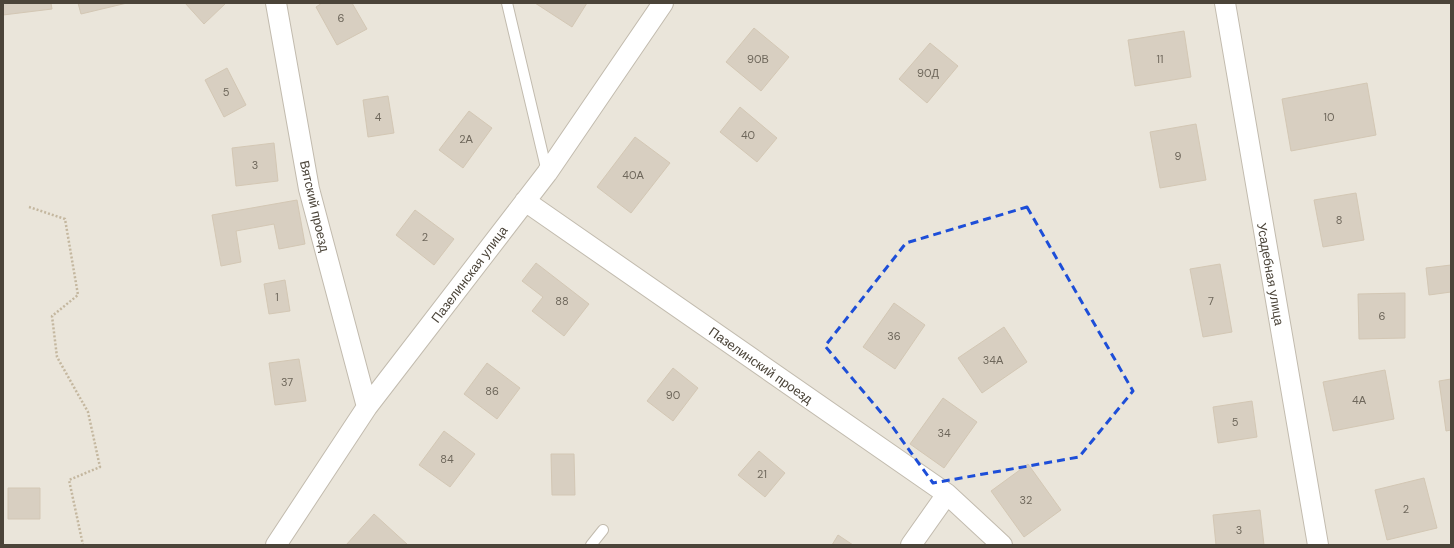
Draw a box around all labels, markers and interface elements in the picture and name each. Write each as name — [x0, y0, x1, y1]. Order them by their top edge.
house number: 6 — [338, 11, 345, 25]
house number: 90В — [747, 52, 769, 66]
house number: 11 — [1157, 52, 1163, 66]
house number: 90Д — [917, 66, 939, 80]
house number: 5 — [223, 85, 230, 99]
house number: 4 — [375, 110, 382, 124]
house number: 10 — [1324, 110, 1334, 124]
house number: 40 — [741, 128, 755, 142]
house number: 2А — [459, 132, 473, 146]
house number: 9 — [1175, 149, 1182, 163]
house number: 3 — [252, 158, 258, 172]
street label: Вятский проезд — [296, 159, 333, 254]
house number: 40А — [622, 168, 644, 182]
house number: 8 — [1336, 213, 1342, 227]
street label: Усадебная улица — [1253, 221, 1288, 327]
street label: Пазелинская улица — [427, 222, 512, 326]
house number: 2 — [422, 230, 428, 244]
house number: 1 — [275, 290, 279, 304]
house number: 88 — [555, 294, 569, 308]
house number: 7 — [1208, 294, 1214, 308]
house number: 6 — [1379, 309, 1386, 323]
street label: Пазелинский проезд — [705, 323, 816, 408]
house number: 36 — [887, 329, 901, 343]
house number: 34А — [983, 353, 1004, 367]
house number: 37 — [281, 375, 293, 389]
house number: 86 — [485, 384, 499, 398]
house number: 90 — [666, 388, 680, 402]
house number: 4А — [1352, 393, 1367, 407]
house number: 5 — [1232, 415, 1239, 429]
house number: 34 — [937, 426, 951, 440]
house number: 84 — [440, 452, 454, 466]
house number: 21 — [757, 467, 767, 481]
house number: 32 — [1020, 493, 1032, 507]
house number: 2 — [1403, 502, 1409, 516]
house number: 3 — [1236, 523, 1242, 537]

